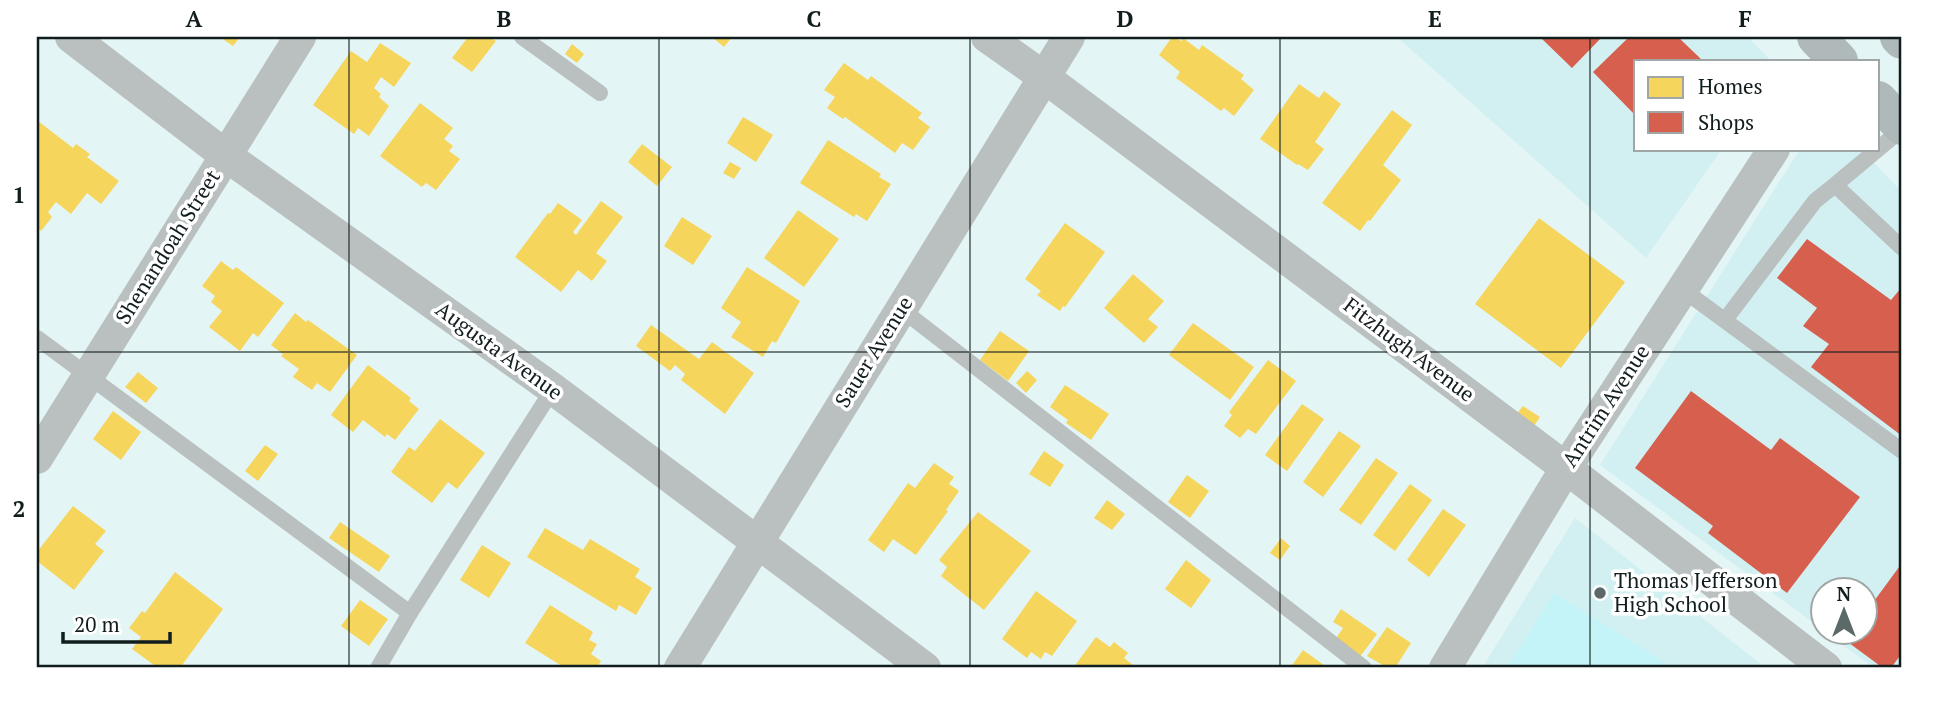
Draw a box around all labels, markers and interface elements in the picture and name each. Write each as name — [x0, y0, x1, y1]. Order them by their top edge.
text: A — [186, 3, 203, 34]
text: B — [497, 3, 512, 34]
text: C — [807, 3, 822, 34]
text: D — [1117, 3, 1134, 34]
text: E — [1428, 3, 1442, 34]
text: F — [1738, 3, 1752, 34]
legend — [1634, 60, 1880, 150]
text: Homes — [1698, 72, 1763, 100]
text: Shops — [1698, 108, 1754, 136]
street label: Shenandoah Street — [108, 164, 226, 329]
text: 1 — [13, 179, 26, 210]
street label: Sauer Avenue — [828, 291, 918, 412]
street label: Fitzhugh Avenue — [1338, 291, 1481, 408]
street label: Augusta Avenue — [430, 295, 569, 406]
street label: Antrim Avenue — [1555, 339, 1655, 472]
text: 2 — [13, 493, 26, 524]
place label: Thomas Jefferson High School — [1614, 566, 1778, 618]
north arrow — [1810, 576, 1880, 646]
text: N — [1837, 581, 1852, 606]
marker: Thomas Jefferson High School — [1592, 585, 1608, 601]
scale bar — [63, 600, 170, 644]
text: 20 m — [74, 610, 120, 638]

